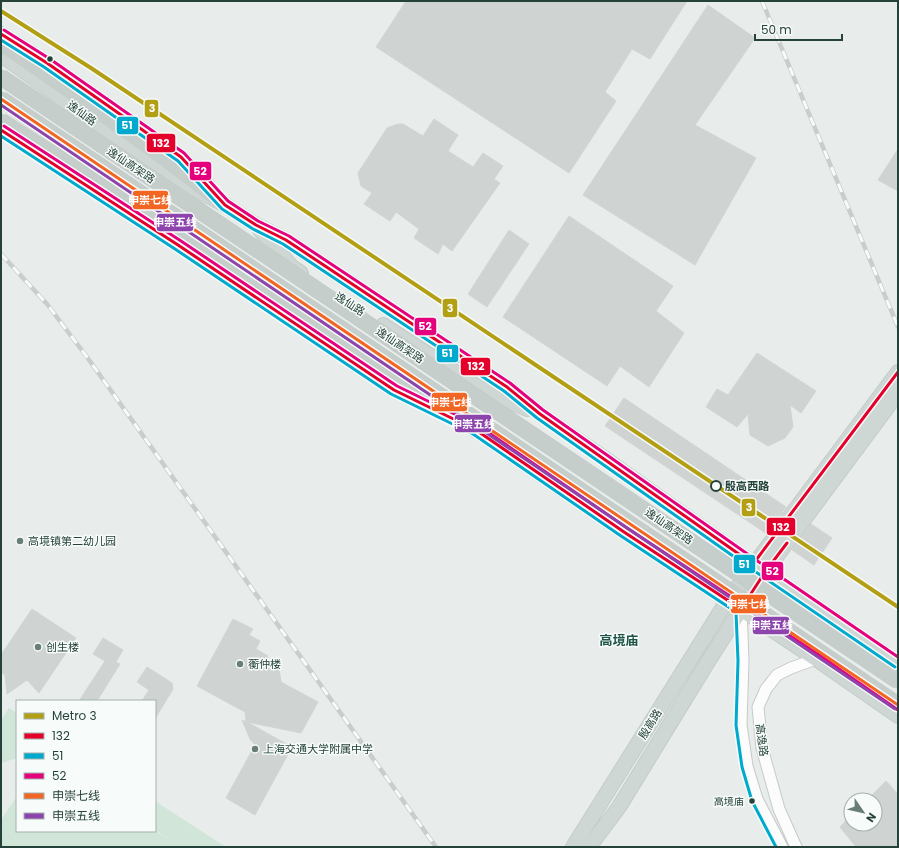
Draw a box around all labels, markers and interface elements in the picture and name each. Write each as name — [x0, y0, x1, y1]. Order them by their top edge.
scale bar — [755, 16, 842, 42]
text: 50 m — [761, 21, 792, 38]
unlabelled marker — [45, 54, 55, 64]
street label: 逸仙路 — [64, 97, 100, 129]
line badge: 3 — [144, 99, 159, 118]
text: 3 — [149, 100, 156, 116]
line badge: 51 — [116, 116, 139, 135]
text: 51 — [121, 117, 133, 133]
line badge: 132 — [146, 133, 176, 153]
text: 132 — [152, 135, 170, 151]
street label: 逸仙高架路 — [104, 143, 158, 187]
line badge: 52 — [189, 161, 212, 181]
text: 52 — [193, 163, 207, 179]
line badge: 申崇七线 — [132, 190, 169, 210]
text: 申崇七线 — [128, 192, 172, 208]
line badge: 申崇五线 — [156, 213, 194, 232]
text: 申崇五线 — [153, 214, 197, 230]
street label: 逸仙路 — [332, 288, 368, 320]
line badge: 3 — [442, 298, 458, 318]
text: 3 — [447, 300, 454, 316]
line badge: 52 — [414, 317, 437, 336]
text: 52 — [418, 318, 432, 334]
street label: 逸仙高架路 — [373, 323, 427, 367]
line badge: 51 — [436, 344, 459, 363]
text: 51 — [441, 345, 453, 361]
line badge: 132 — [460, 357, 491, 376]
text: 132 — [467, 358, 485, 374]
line badge: 申崇七线 — [431, 392, 468, 412]
text: 申崇七线 — [428, 394, 472, 410]
line badge: 申崇五线 — [454, 414, 492, 433]
text: 申崇五线 — [451, 416, 495, 432]
place label: 殷高西路 — [725, 478, 770, 494]
marker: 殷高西路 — [710, 480, 722, 492]
line badge: 3 — [741, 498, 756, 517]
text: 3 — [746, 499, 753, 515]
street label: 逸仙高架路 — [642, 504, 696, 548]
line badge: 132 — [766, 517, 796, 536]
text: 132 — [772, 519, 790, 535]
place label: 高境镇第二幼儿园 — [28, 533, 116, 549]
marker: 高境镇第二幼儿园 — [15, 536, 25, 546]
line badge: 51 — [733, 554, 756, 574]
text: 51 — [738, 556, 750, 572]
line badge: 52 — [761, 561, 784, 581]
text: 52 — [765, 563, 779, 579]
line badge: 申崇七线 — [730, 594, 767, 614]
text: 申崇七线 — [726, 596, 770, 612]
line badge: 申崇五线 — [752, 616, 790, 635]
text: 申崇五线 — [749, 617, 793, 633]
district label: 高境庙 — [599, 631, 639, 650]
place label: 创生楼 — [46, 639, 79, 655]
marker: 创生楼 — [33, 642, 43, 652]
place label: 蘅仲楼 — [248, 656, 281, 672]
marker: 蘅仲楼 — [235, 659, 245, 669]
legend — [16, 700, 156, 832]
street label: 殷高路 — [634, 706, 666, 742]
text: Metro 3 — [52, 707, 97, 724]
street label: 高逸路 — [752, 723, 772, 757]
text: 132 — [52, 727, 70, 744]
place label: 上海交通大学附属中学 — [263, 741, 373, 757]
marker: 上海交通大学附属中学 — [250, 744, 260, 754]
text: 51 — [52, 747, 63, 764]
text: 52 — [52, 767, 67, 784]
text: 申崇七线 — [52, 787, 100, 804]
north arrow — [843, 792, 883, 832]
place label: 高境庙 — [714, 794, 744, 809]
marker: 高境庙 — [747, 796, 757, 806]
text: 申崇五线 — [52, 807, 100, 824]
text: N — [862, 810, 880, 825]

